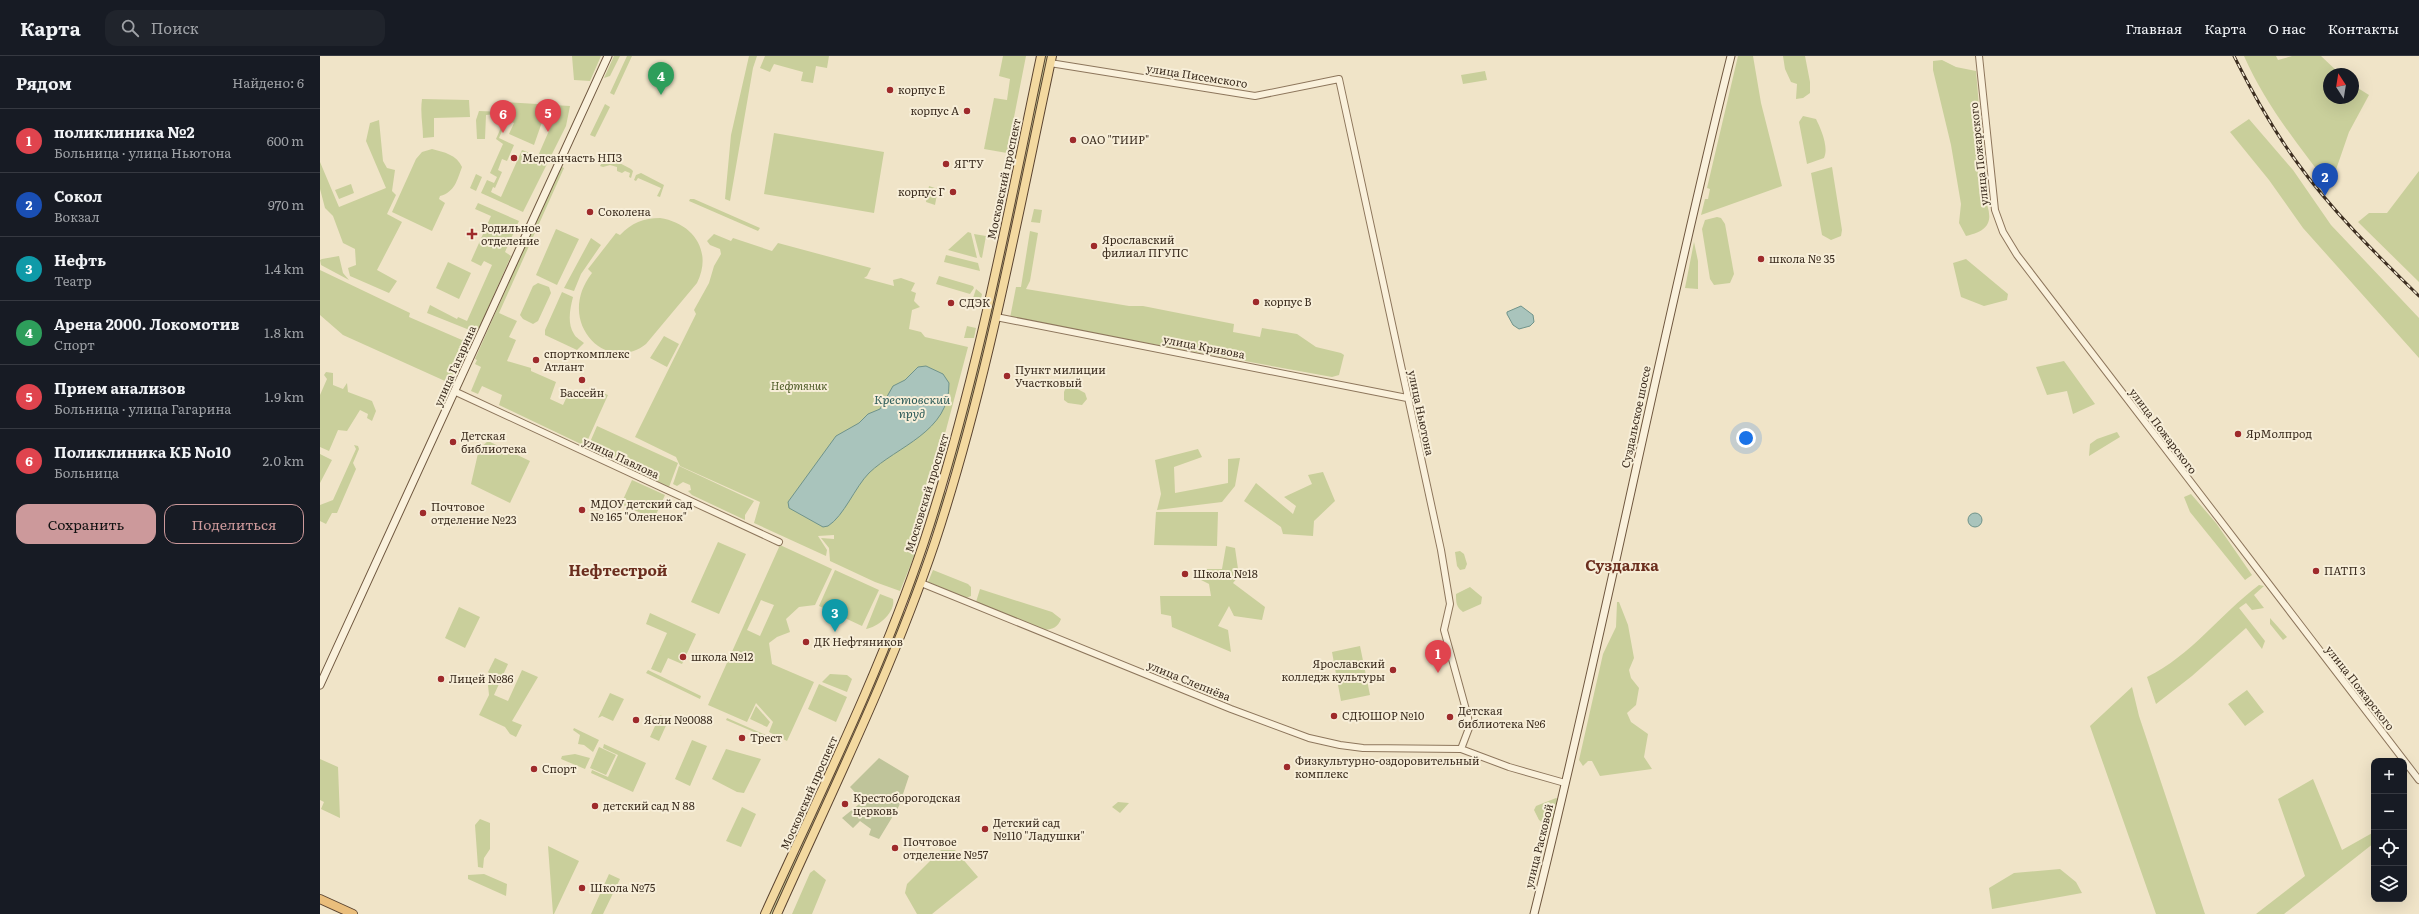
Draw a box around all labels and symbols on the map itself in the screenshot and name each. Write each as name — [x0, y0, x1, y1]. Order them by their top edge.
street label: улица Писемского — [1145, 59, 1249, 91]
pin: 4 — [648, 62, 674, 95]
north arrow — [2323, 68, 2359, 104]
place label: корпус Е — [898, 81, 945, 97]
marker: корпус Е — [885, 85, 895, 95]
pin: 5 — [535, 99, 561, 132]
pin: 6 — [490, 100, 516, 133]
place label: корпус А — [911, 102, 959, 118]
street label: улица Пожарского — [1965, 102, 1991, 207]
marker: корпус А — [962, 106, 972, 116]
street label: Московский проспект — [982, 116, 1024, 241]
place label: ОАО "ТИИР" — [1081, 131, 1149, 147]
marker: ОАО "ТИИР" — [1068, 135, 1078, 145]
place label: Медсанчасть НПЗ — [522, 149, 622, 165]
marker: Медсанчасть НПЗ — [509, 153, 519, 163]
place label: ЯГТУ — [954, 155, 984, 171]
marker: ЯГТУ — [941, 159, 951, 169]
pin: 2 — [2312, 163, 2338, 196]
place label: корпус Г — [898, 183, 945, 199]
marker: корпус Г — [948, 187, 958, 197]
place label: Соколена — [598, 203, 651, 219]
marker: Соколена — [585, 207, 595, 217]
place label: Родильное отделение — [481, 219, 541, 248]
marker: Родильное отделение — [466, 228, 478, 240]
place label: Ярославский филиал ПГУПС — [1102, 231, 1189, 260]
marker: Ярославский филиал ПГУПС — [1089, 241, 1099, 251]
place label: школа № 35 — [1769, 250, 1835, 266]
marker: школа № 35 — [1756, 254, 1766, 264]
place label: корпус В — [1264, 293, 1312, 309]
place label: СДЭК — [959, 294, 990, 310]
marker: корпус В — [1251, 297, 1261, 307]
marker: СДЭК — [946, 298, 956, 308]
street label: улица Гагарина — [429, 323, 479, 409]
street label: улица Кривова — [1162, 330, 1247, 362]
place label: спорткомплекс Атлант — [544, 345, 630, 374]
marker: спорткомплекс Атлант — [531, 355, 541, 365]
place label: Пункт милиции Участковый — [1015, 361, 1106, 390]
street label: Суздальское шоссе — [1616, 364, 1654, 469]
street label: улица Ньютона — [1405, 369, 1439, 457]
marker: Пункт милиции Участковый — [1002, 371, 1012, 381]
marker: Бассейн — [577, 375, 587, 385]
park label: Нефтяник — [771, 377, 827, 393]
place label: Бассейн — [560, 384, 604, 400]
street label: улица Пожарского — [2126, 384, 2201, 477]
water label: Крестовский пруд — [874, 390, 951, 422]
place label: ЯрМолпрод — [2246, 425, 2312, 441]
place label: Детская библиотека — [461, 427, 527, 456]
your location — [1736, 428, 1756, 448]
marker: ЯрМолпрод — [2233, 429, 2243, 439]
street label: Московский проспект — [900, 431, 952, 554]
street label: улица Павлова — [581, 432, 662, 482]
marker: Детская библиотека — [448, 437, 458, 447]
place label: МДОУ детский сад № 165 "Олененок" — [590, 495, 693, 524]
place label: Почтовое отделение №23 — [431, 498, 517, 527]
marker: МДОУ детский сад № 165 "Олененок" — [577, 505, 587, 515]
marker: Почтовое отделение №23 — [418, 508, 428, 518]
district label: Суздалка — [1585, 553, 1659, 576]
district label: Нефтестрой — [568, 558, 668, 581]
place label: ПАТП 3 — [2324, 562, 2366, 578]
place label: Школа №18 — [1193, 565, 1258, 581]
marker: ПАТП 3 — [2311, 566, 2321, 576]
marker: Школа №18 — [1180, 569, 1190, 579]
pin: 3 — [822, 599, 848, 632]
place label: ДК Нефтяников — [814, 633, 903, 649]
marker: ДК Нефтяников — [801, 637, 811, 647]
pin: 1 — [1425, 640, 1451, 673]
street label: улица Пожарского — [2322, 642, 2399, 733]
place label: школа №12 — [691, 648, 754, 664]
marker: школа №12 — [678, 652, 688, 662]
place label: Ярославский колледж культуры — [1282, 655, 1385, 684]
street label: улица Слепнёва — [1145, 656, 1234, 704]
marker: Ярославский колледж культуры — [1388, 665, 1398, 675]
place label: Лицей №86 — [449, 670, 514, 686]
marker: Лицей №86 — [436, 674, 446, 684]
place label: Детская библиотека №6 — [1458, 702, 1546, 731]
place label: СДЮШОР №10 — [1342, 707, 1424, 723]
place label: Ясли №0088 — [644, 711, 712, 727]
marker: СДЮШОР №10 — [1329, 711, 1339, 721]
marker: Детская библиотека №6 — [1445, 712, 1455, 722]
marker: Ясли №0088 — [631, 715, 641, 725]
place label: Трест — [750, 729, 783, 745]
street label: Московский проспект — [776, 732, 841, 852]
marker: Трест — [737, 733, 747, 743]
place label: Физкультурно-оздоровительный комплекс — [1295, 752, 1480, 781]
place label: Спорт — [542, 760, 577, 776]
marker: Физкультурно-оздоровительный комплекс — [1282, 762, 1292, 772]
marker: Спорт — [529, 764, 539, 774]
place label: Крестоборогодская церковь — [853, 789, 961, 818]
place label: детский сад N 88 — [603, 797, 695, 813]
marker: Крестоборогодская церковь — [840, 799, 850, 809]
marker: детский сад N 88 — [590, 801, 600, 811]
street label: улица Расковой — [1520, 802, 1556, 890]
place label: Детский сад №110 "Ладушки" — [993, 814, 1085, 843]
marker: Детский сад №110 "Ладушки" — [980, 824, 990, 834]
place label: Почтовое отделение №57 — [903, 833, 989, 862]
marker: Почтовое отделение №57 — [890, 843, 900, 853]
place label: Школа №75 — [590, 879, 656, 895]
marker: Школа №75 — [577, 883, 587, 893]

